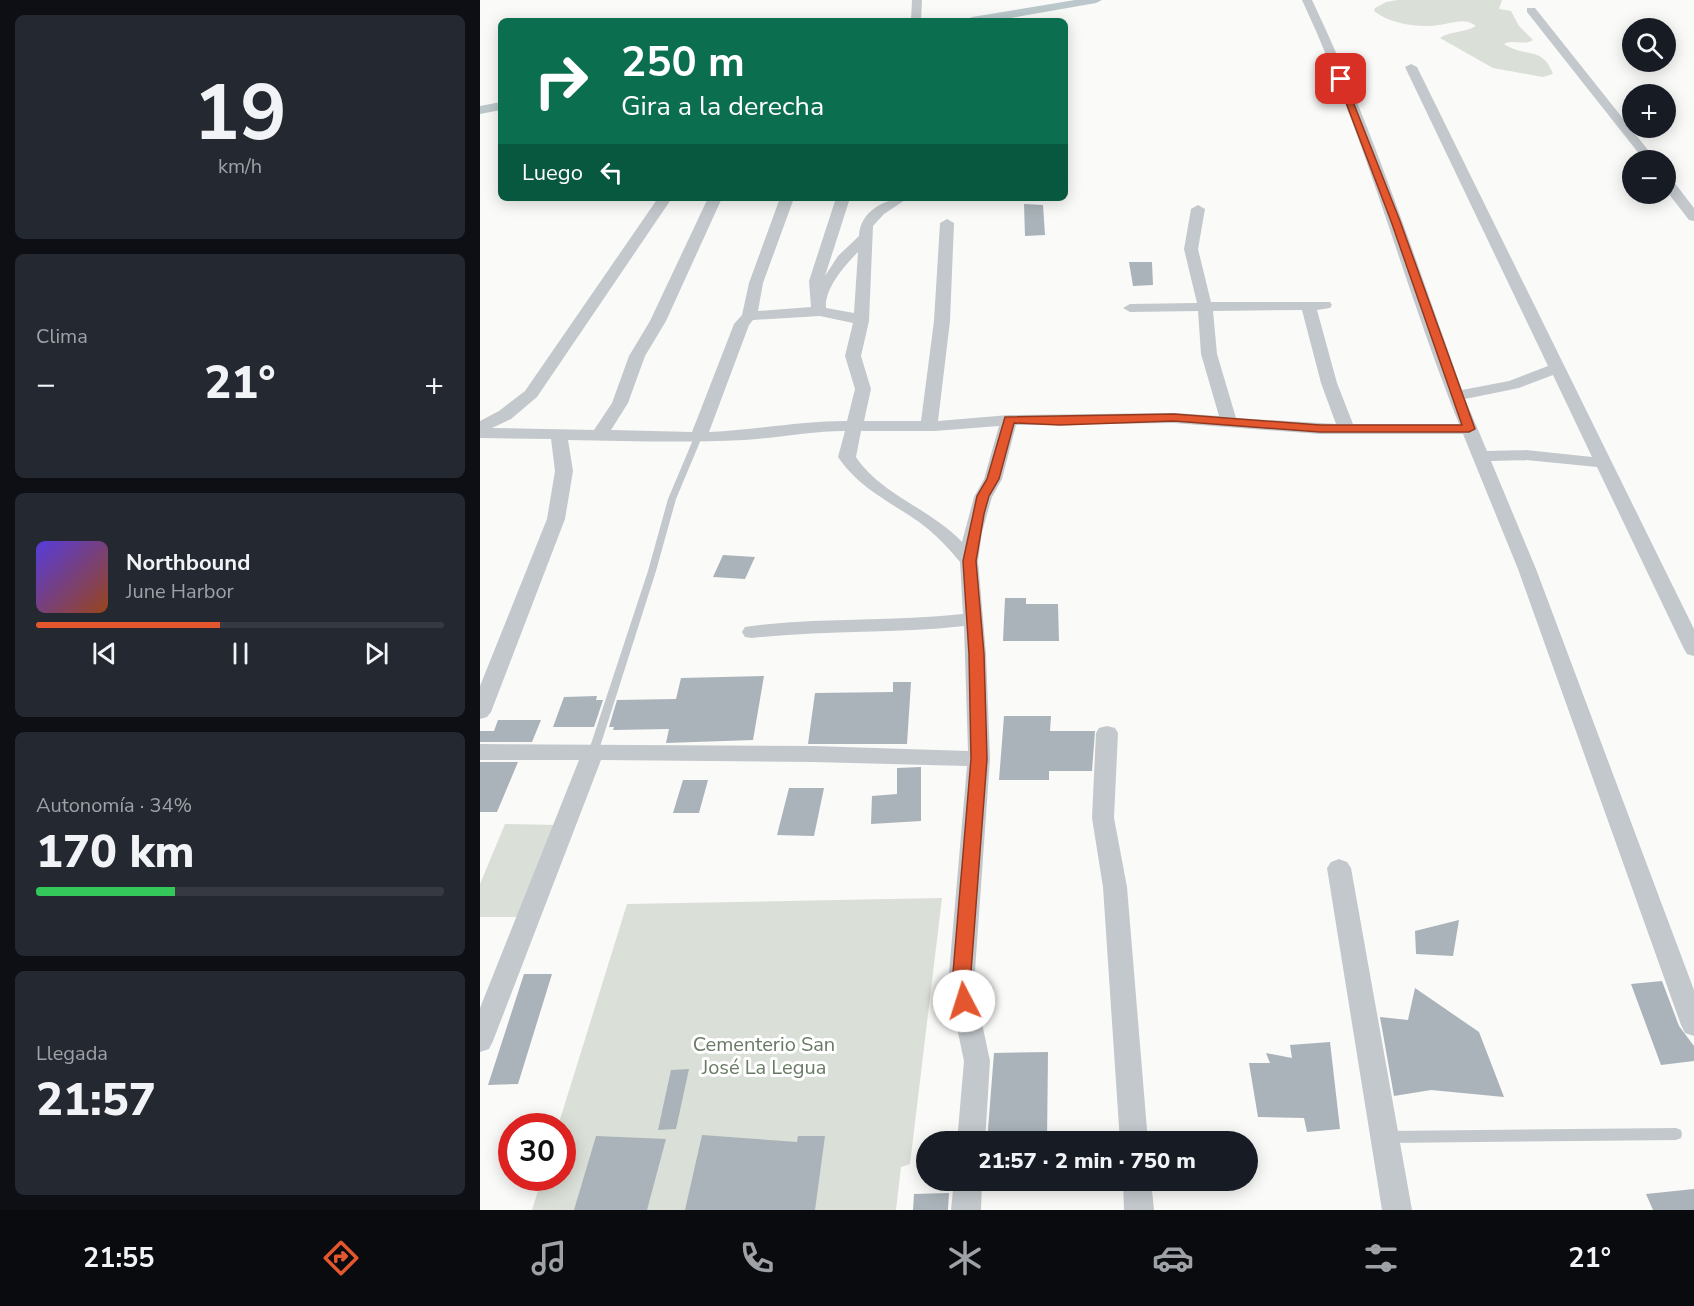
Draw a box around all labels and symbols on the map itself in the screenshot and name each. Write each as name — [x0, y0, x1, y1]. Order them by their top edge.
pin — [1315, 53, 1366, 104]
position arrow — [932, 969, 996, 1033]
park label: Cementerio San José La Legua — [693, 1031, 835, 1081]
speed limit sign: 30 — [498, 1113, 576, 1191]

